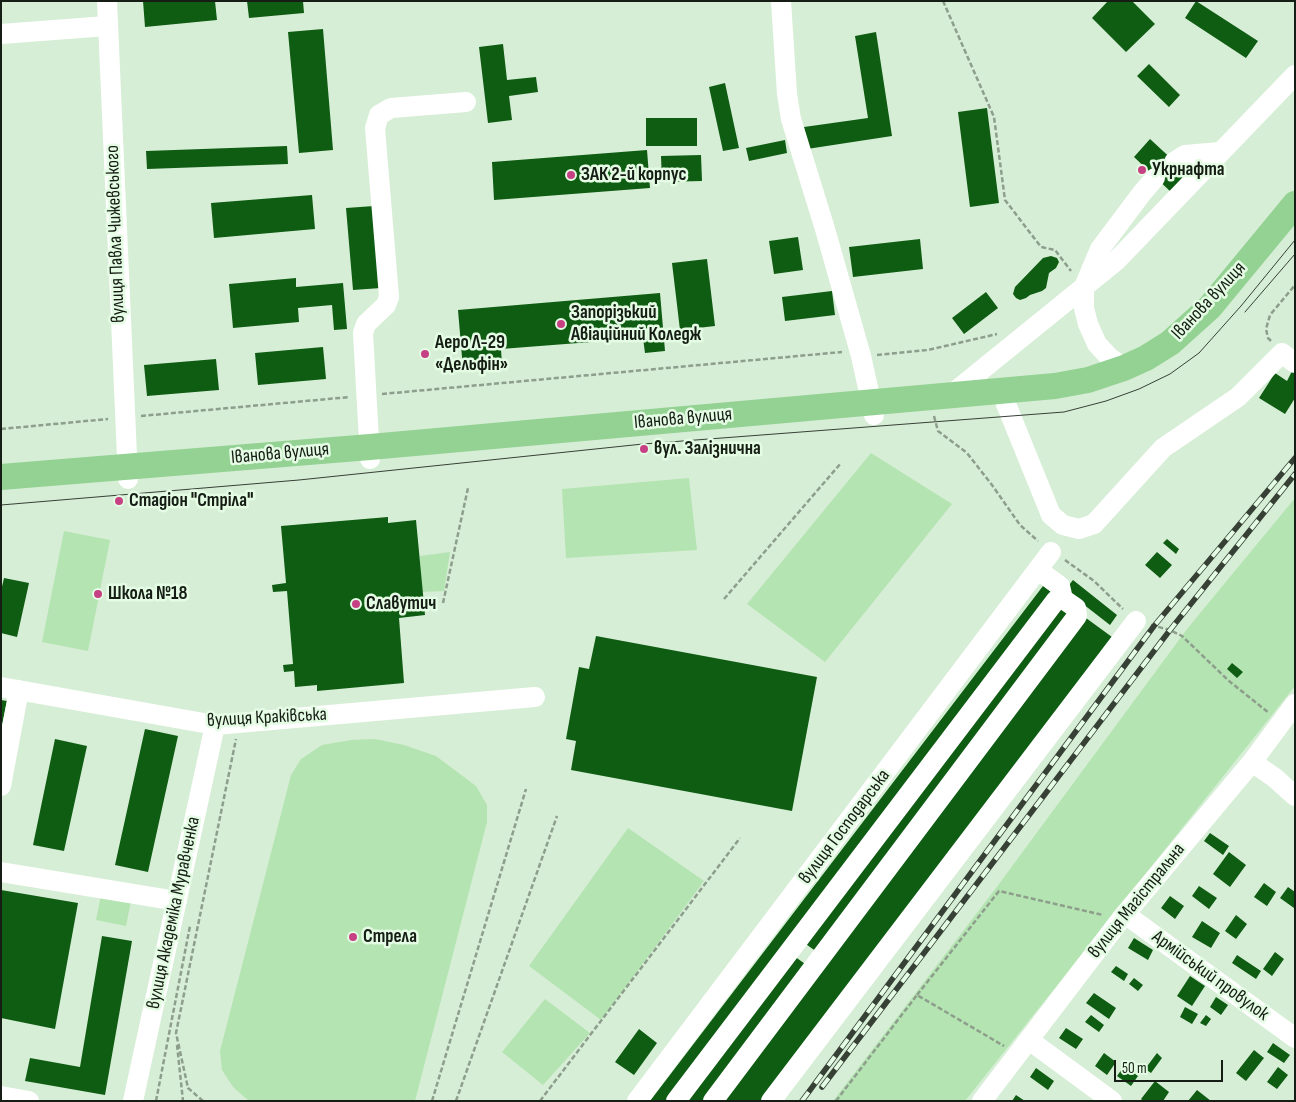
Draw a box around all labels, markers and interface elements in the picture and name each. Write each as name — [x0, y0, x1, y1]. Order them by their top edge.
street label: вулиця Павла Чижевського — [102, 145, 130, 323]
place label: Укрнафта — [1152, 159, 1225, 181]
place label: ЗАК 2-й корпус — [581, 164, 686, 186]
marker: Укрнафта — [1136, 164, 1148, 176]
marker: ЗАК 2-й корпус — [565, 169, 577, 181]
street label: Іванова вулиця — [1167, 257, 1251, 345]
place label: Запорізький Авіаційний Коледж — [571, 302, 701, 346]
marker: Запорізький Авіаційний Коледж — [555, 318, 567, 330]
place label: Аеро Л-29 «Дельфін» — [435, 332, 508, 376]
marker: Аеро Л-29 «Дельфін» — [419, 348, 431, 360]
street label: Іванова вулиця — [633, 403, 733, 435]
street label: Іванова вулиця — [230, 438, 330, 470]
place label: вул. Залізнична — [654, 438, 761, 460]
marker: вул. Залізнична — [638, 443, 650, 455]
place label: Стадіон "Стріла" — [129, 490, 254, 512]
marker: Стадіон "Стріла" — [113, 495, 125, 507]
place label: Школа №18 — [108, 583, 188, 605]
marker: Школа №18 — [92, 588, 104, 600]
place label: Славутич — [366, 593, 436, 615]
marker: Славутич — [350, 598, 362, 610]
street label: вулиця Краківська — [206, 703, 328, 733]
street label: вулиця Господарська — [794, 765, 896, 889]
street label: вулиця Академіка Муравченка — [142, 815, 206, 1011]
street label: вулиця Магістральна — [1084, 839, 1190, 963]
place label: Стрела — [363, 926, 417, 948]
street label: Армійський провулок — [1147, 926, 1273, 1026]
marker: Стрела — [347, 931, 359, 943]
scale bar — [1116, 1050, 1225, 1082]
text: 50 m — [1122, 1059, 1147, 1078]

